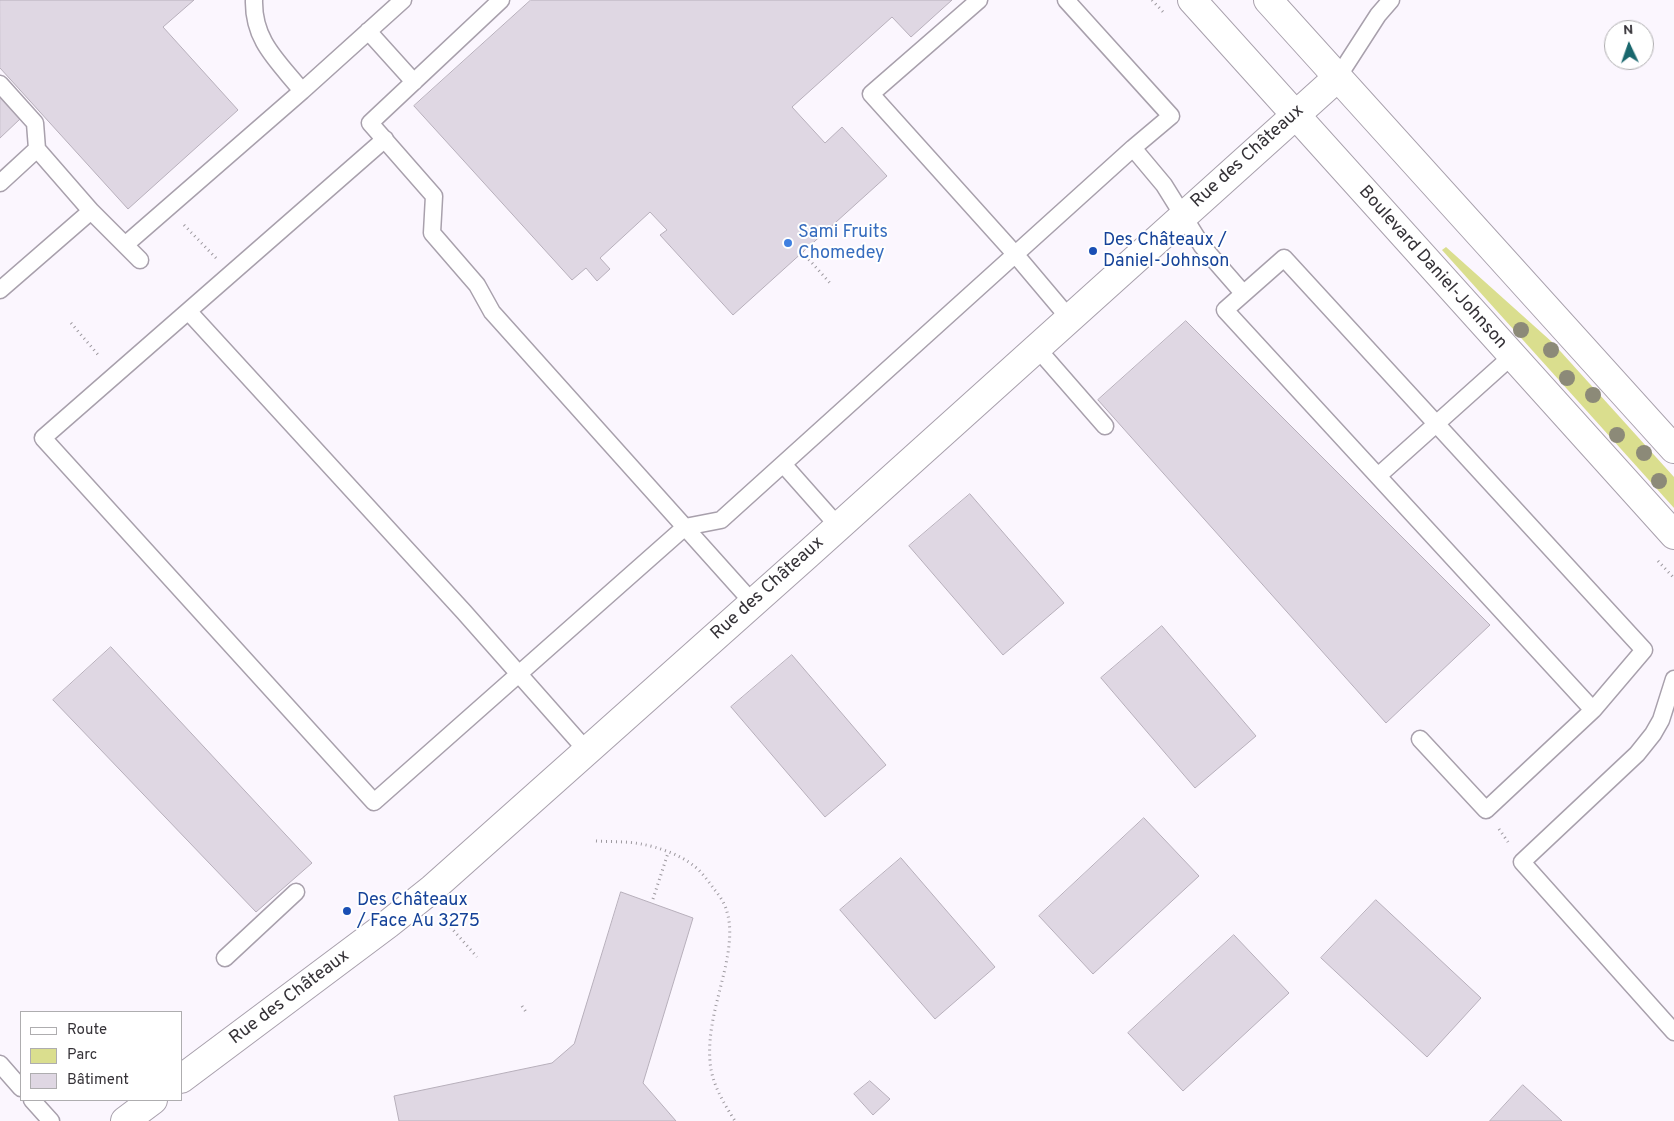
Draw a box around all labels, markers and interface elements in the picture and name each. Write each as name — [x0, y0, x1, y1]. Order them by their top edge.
north arrow — [1604, 20, 1654, 70]
text: N — [1623, 22, 1634, 39]
street label: Rue des Châteaux — [1187, 101, 1309, 213]
street label: Boulevard Daniel-Johnson — [1353, 182, 1511, 354]
place label: Sami Fruits Chomedey — [798, 222, 888, 264]
place label: Des Châteaux / Daniel-Johnson — [1103, 230, 1229, 272]
marker: Sami Fruits Chomedey — [782, 237, 794, 249]
marker: Des Châteaux / Daniel-Johnson — [1087, 245, 1099, 257]
street label: Rue des Châteaux — [707, 533, 829, 645]
place label: Des Châteaux / Face Au 3275 — [357, 890, 480, 932]
marker: Des Châteaux / Face Au 3275 — [341, 905, 353, 917]
street label: Rue des Châteaux — [226, 946, 354, 1050]
legend — [20, 1011, 182, 1101]
text: Route — [67, 1021, 107, 1040]
text: Parc — [67, 1046, 97, 1065]
text: Bâtiment — [67, 1071, 129, 1090]

